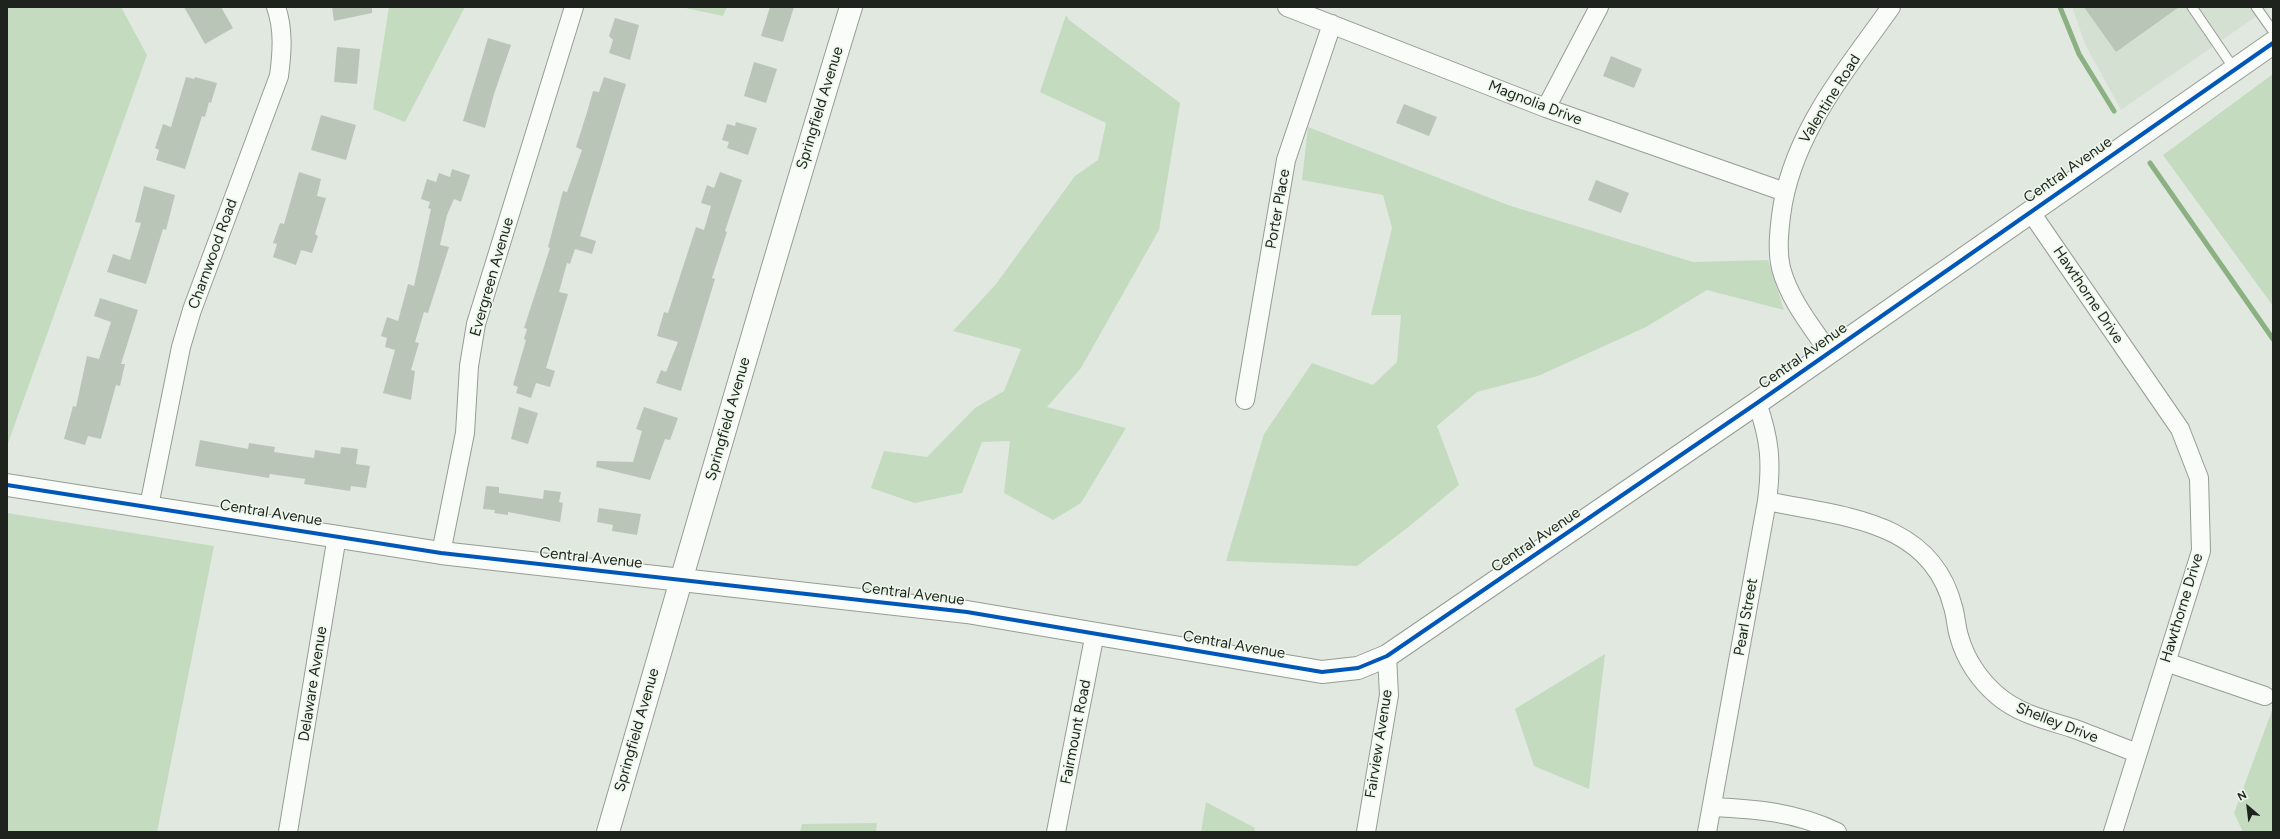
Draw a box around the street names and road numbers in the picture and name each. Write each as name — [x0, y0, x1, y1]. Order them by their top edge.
street label: Springfield Avenue — [793, 44, 847, 172]
street label: Valentine Road — [1796, 51, 1864, 147]
street label: Magnolia Drive — [1486, 77, 1584, 129]
street label: Central Avenue — [2020, 133, 2116, 207]
street label: Porter Place — [1262, 168, 1294, 250]
street label: Charnwood Road — [185, 196, 241, 312]
street label: Evergreen Avenue — [466, 215, 518, 339]
street label: Hawthorne Drive — [2049, 243, 2127, 347]
street label: Central Avenue — [1755, 319, 1851, 393]
street label: Springfield Avenue — [702, 355, 754, 483]
street label: Central Avenue — [218, 496, 324, 530]
street label: Central Avenue — [1488, 504, 1584, 576]
street label: Central Avenue — [539, 544, 643, 572]
street label: Hawthorne Drive — [2157, 551, 2207, 665]
street label: Pearl Street — [1730, 577, 1762, 657]
street label: Central Avenue — [861, 579, 965, 609]
street label: Delaware Avenue — [295, 625, 331, 743]
street label: Central Avenue — [1181, 627, 1287, 663]
street label: Springfield Avenue — [611, 666, 663, 794]
street label: Fairmount Road — [1057, 678, 1095, 786]
street label: Fairview Avenue — [1362, 688, 1396, 800]
street label: Shelley Drive — [2013, 699, 2101, 747]

